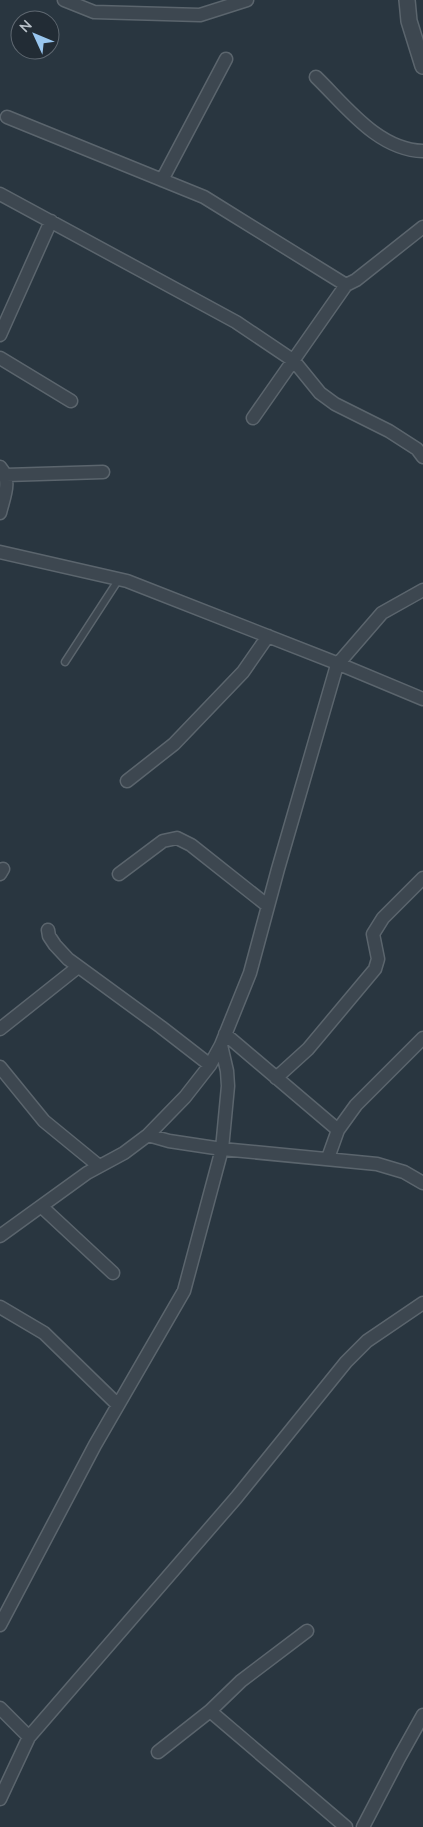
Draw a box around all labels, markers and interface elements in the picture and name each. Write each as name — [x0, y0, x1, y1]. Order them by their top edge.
north arrow — [10, 10, 60, 60]
text: N — [16, 16, 36, 37]

